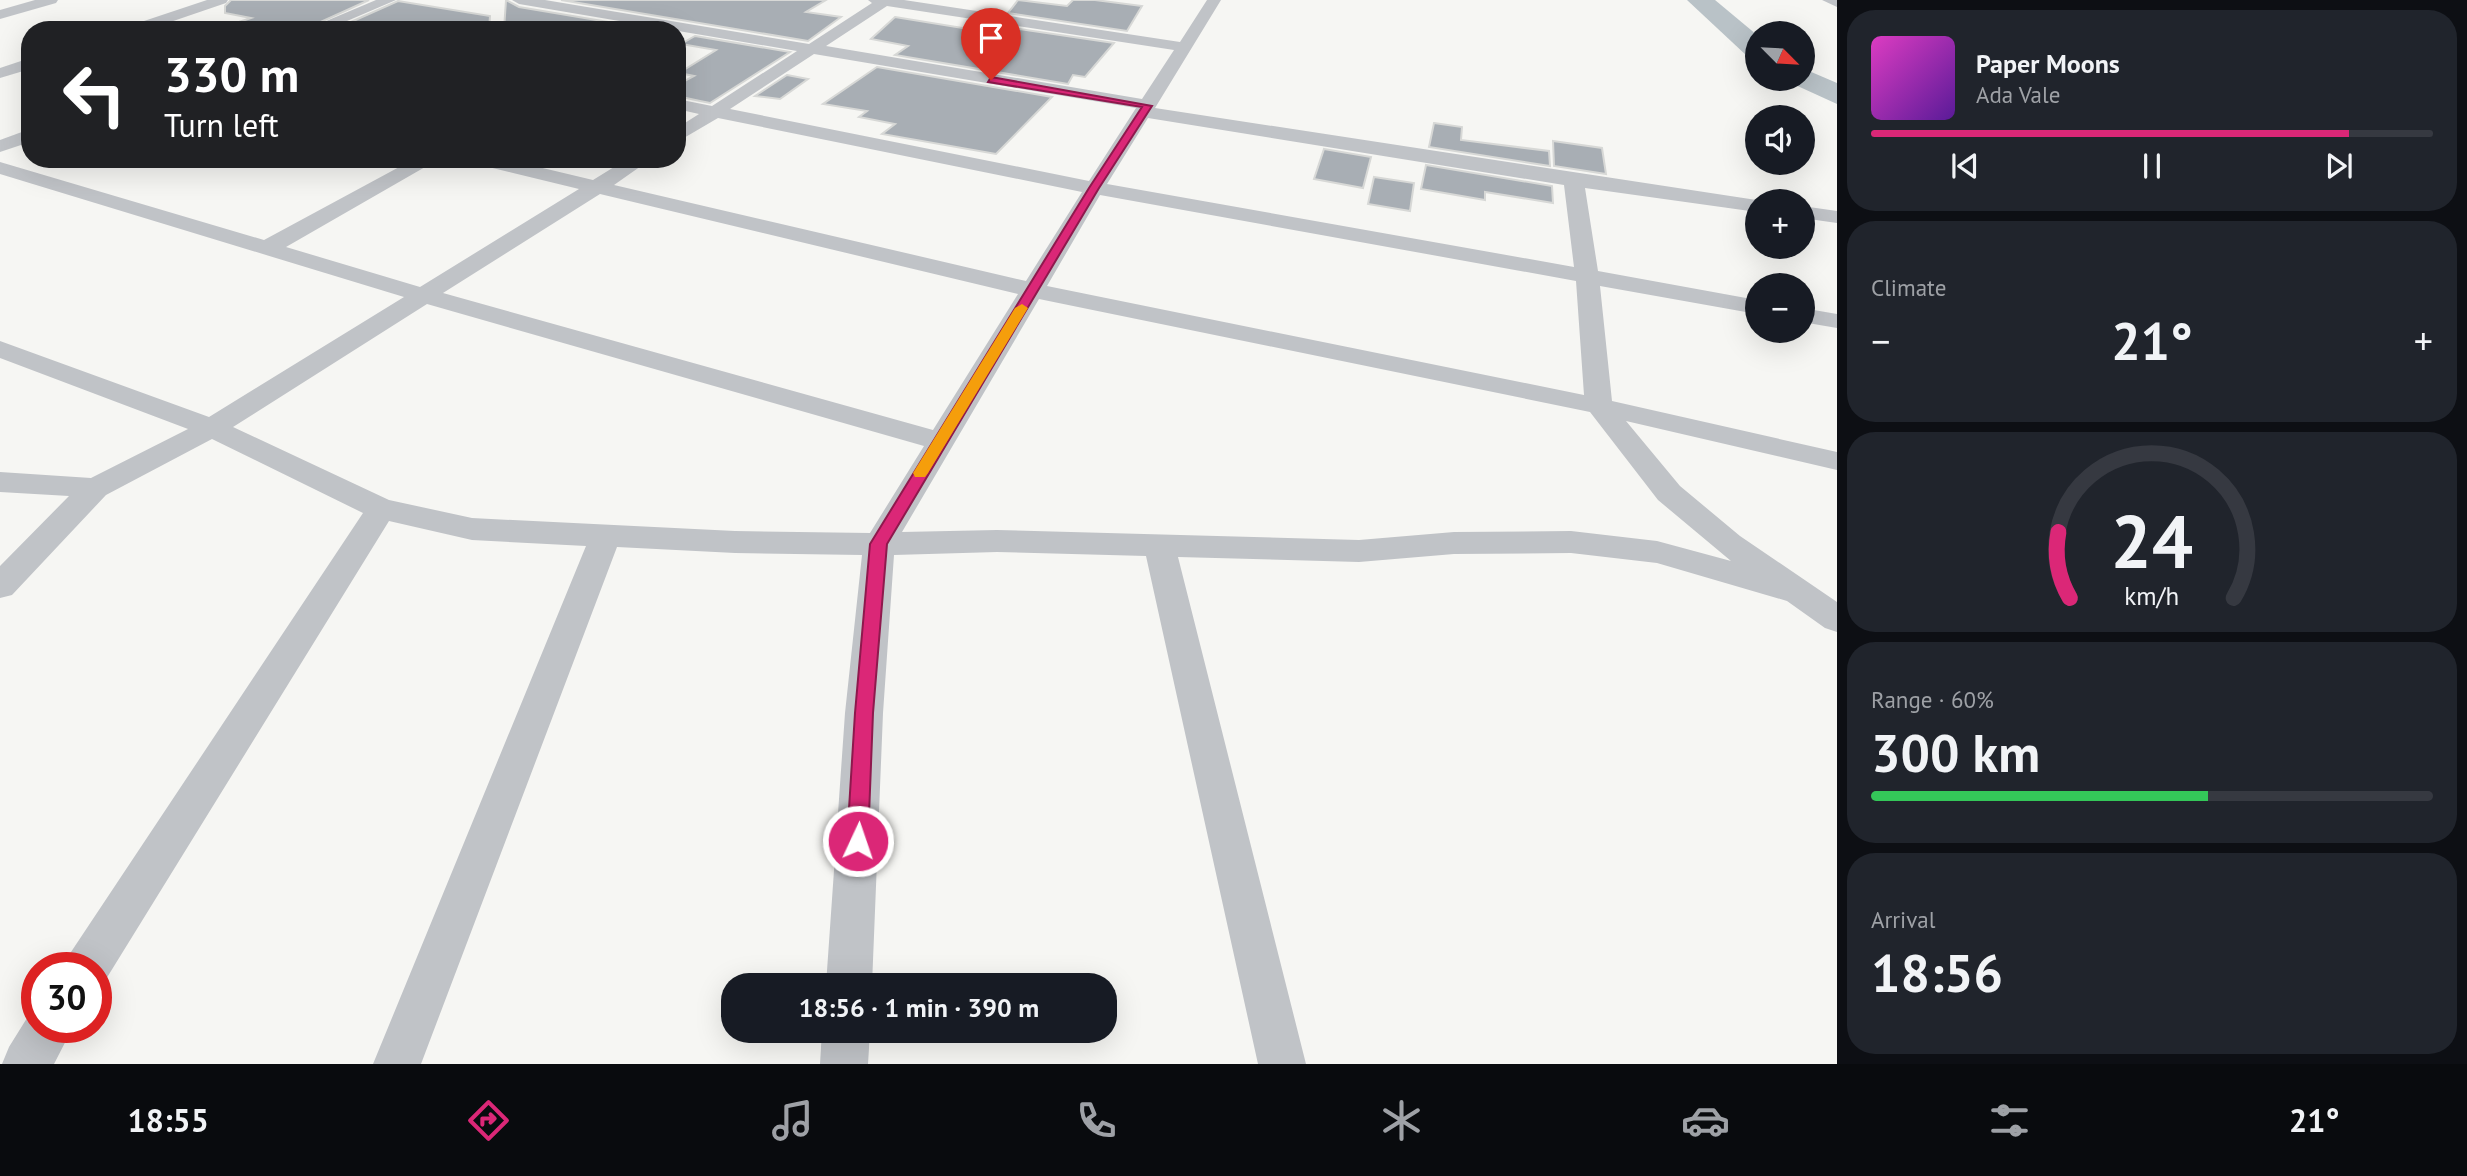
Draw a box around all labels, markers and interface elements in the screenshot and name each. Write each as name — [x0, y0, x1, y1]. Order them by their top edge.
pin — [961, 8, 1021, 80]
icon: arrive — [972, 19, 1010, 57]
north arrow — [1745, 21, 1815, 91]
map controls — [1745, 21, 1815, 343]
text: 330 m — [164, 42, 299, 106]
text: Paper Moons — [1976, 47, 2120, 80]
icon: left — [49, 49, 140, 140]
text: Ada Vale — [1976, 80, 2060, 109]
text: Turn left — [164, 104, 279, 146]
button: sound — [1745, 105, 1815, 175]
icon: previous — [1946, 147, 1984, 185]
icon: pause — [2133, 147, 2171, 185]
icon: next — [2320, 147, 2358, 185]
button: + — [1745, 189, 1815, 259]
button: − — [1745, 273, 1815, 343]
text: Climate — [1871, 273, 1946, 302]
text: 21° — [2111, 307, 2193, 374]
text: − — [1871, 316, 1890, 365]
text: + — [2414, 316, 2433, 365]
text: 24 — [2111, 494, 2193, 588]
text: km/h — [2125, 580, 2179, 612]
text: Range · 60% — [1871, 685, 1994, 714]
text: 300 km — [1871, 719, 2040, 786]
position arrow — [821, 804, 895, 878]
text: Arrival — [1871, 905, 1935, 934]
text: 18:56 — [1871, 939, 2003, 1006]
speed limit sign: 30 — [21, 952, 112, 1043]
text: 18:56 · 1 min · 390 m — [799, 991, 1039, 1024]
icon: directions — [464, 1096, 513, 1145]
icon: music — [768, 1096, 817, 1145]
icon: phone — [1072, 1096, 1121, 1145]
icon: climate — [1377, 1096, 1426, 1145]
icon: car — [1681, 1096, 1730, 1145]
icon: filters — [1985, 1096, 2034, 1145]
text: 18:55 — [128, 1099, 209, 1141]
text: 21° — [2289, 1099, 2339, 1141]

